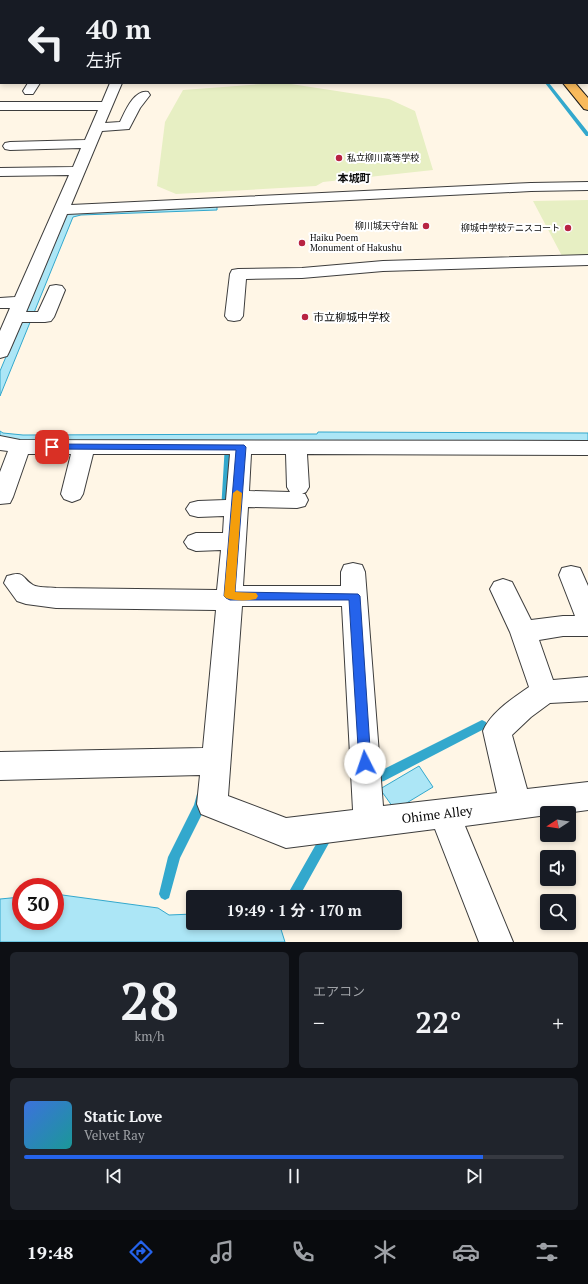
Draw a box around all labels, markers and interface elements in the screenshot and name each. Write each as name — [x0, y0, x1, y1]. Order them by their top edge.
text: 40 m — [86, 10, 151, 47]
icon: left — [20, 16, 72, 68]
text: 左折 — [86, 48, 122, 72]
place label: 私立柳川高等学校 — [347, 152, 419, 164]
marker: 私立柳川高等学校 — [334, 153, 344, 163]
district label: 本城町 — [338, 171, 371, 185]
place label: 柳川城天守台阯 — [355, 220, 418, 232]
marker: 柳川城天守台阯 — [421, 221, 431, 231]
place label: 柳城中学校テニスコート — [461, 222, 560, 234]
marker: 柳城中学校テニスコート — [563, 223, 573, 233]
place label: Haiku Poem Monument of Hakushu — [310, 232, 402, 254]
marker: Haiku Poem Monument of Hakushu — [297, 238, 307, 248]
place label: 市立柳城中学校 — [313, 310, 390, 324]
marker: 市立柳城中学校 — [300, 312, 310, 322]
pin — [35, 430, 69, 464]
icon: arrive — [41, 436, 63, 458]
position arrow — [344, 742, 386, 784]
street label: Ohime Alley — [400, 801, 474, 827]
north arrow — [540, 806, 576, 842]
map controls — [540, 806, 576, 930]
button: sound — [540, 850, 576, 886]
speed limit sign: 30 — [12, 878, 64, 930]
button: search — [540, 894, 576, 930]
text: 19:49 · 1 分 · 170 m — [227, 900, 362, 920]
text: 28 — [120, 966, 179, 1035]
text: エアコン — [313, 982, 365, 1000]
text: 22° — [415, 1002, 462, 1042]
text: − — [313, 1008, 325, 1037]
text: + — [552, 1008, 564, 1037]
text: km/h — [134, 1027, 165, 1045]
text: Static Love — [84, 1106, 162, 1126]
text: Velvet Ray — [84, 1126, 144, 1144]
icon: previous — [103, 1165, 125, 1187]
icon: pause — [283, 1165, 305, 1187]
icon: next — [463, 1165, 485, 1187]
icon: directions — [127, 1238, 155, 1266]
icon: music — [208, 1238, 236, 1266]
icon: phone — [289, 1238, 317, 1266]
icon: climate — [371, 1238, 399, 1266]
icon: car — [452, 1238, 480, 1266]
icon: filters — [533, 1238, 561, 1266]
text: 19:48 — [27, 1240, 74, 1264]

